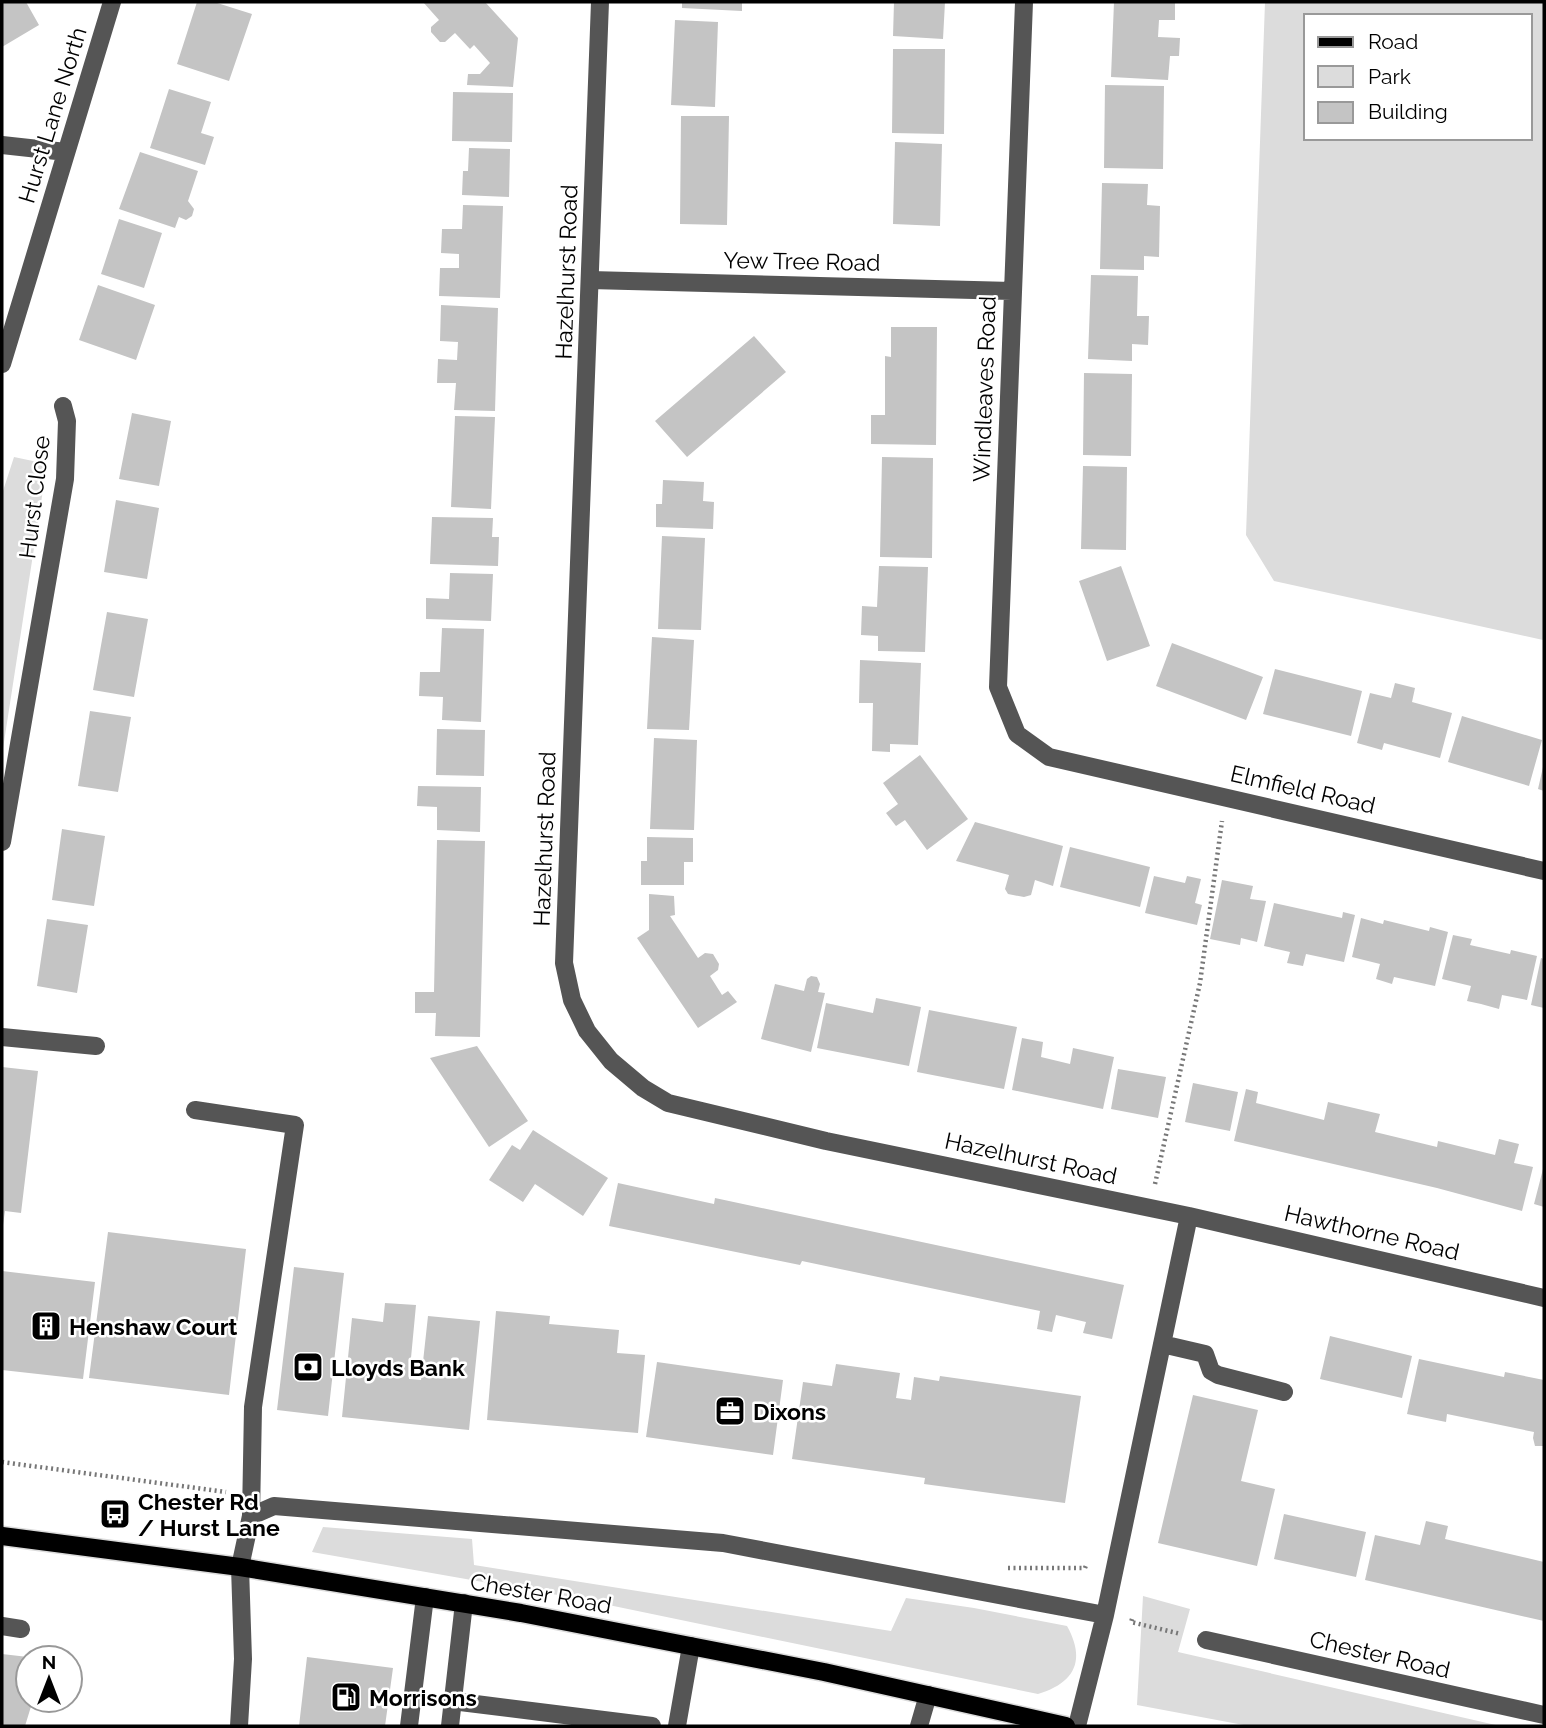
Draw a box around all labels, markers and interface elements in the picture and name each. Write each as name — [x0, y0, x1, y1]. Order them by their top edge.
legend — [1304, 14, 1532, 140]
street label: Hurst Lane North — [12, 24, 92, 206]
text: Road — [1368, 29, 1418, 54]
text: Park — [1368, 64, 1411, 89]
text: Building — [1368, 99, 1448, 124]
street label: Hazelhurst Road — [549, 184, 583, 360]
street label: Yew Tree Road — [723, 246, 881, 276]
street label: Windleaves Road — [967, 295, 1001, 483]
street label: Hurst Close — [13, 434, 55, 560]
street label: Hazelhurst Road — [527, 751, 561, 927]
street label: Elmfield Road — [1228, 759, 1378, 819]
street label: Hazelhurst Road — [943, 1127, 1119, 1189]
street label: Hawthorne Road — [1282, 1199, 1462, 1265]
building icon: Henshaw Court — [29, 1309, 63, 1343]
place label: Henshaw Court — [69, 1313, 238, 1340]
bank icon: Lloyds Bank — [291, 1350, 325, 1384]
place label: Lloyds Bank — [331, 1354, 465, 1381]
office icon: Dixons — [713, 1394, 747, 1428]
place label: Dixons — [753, 1398, 826, 1425]
place label: Chester Rd / Hurst Lane — [138, 1488, 280, 1541]
bus stop icon: Chester Rd / Hurst Lane — [98, 1497, 132, 1531]
street label: Chester Road — [468, 1567, 614, 1619]
street label: Chester Road — [1307, 1625, 1453, 1683]
north arrow — [14, 1644, 84, 1714]
text: N — [42, 1651, 56, 1673]
fuel station icon: Morrisons — [329, 1680, 363, 1714]
place label: Morrisons — [369, 1684, 477, 1711]

